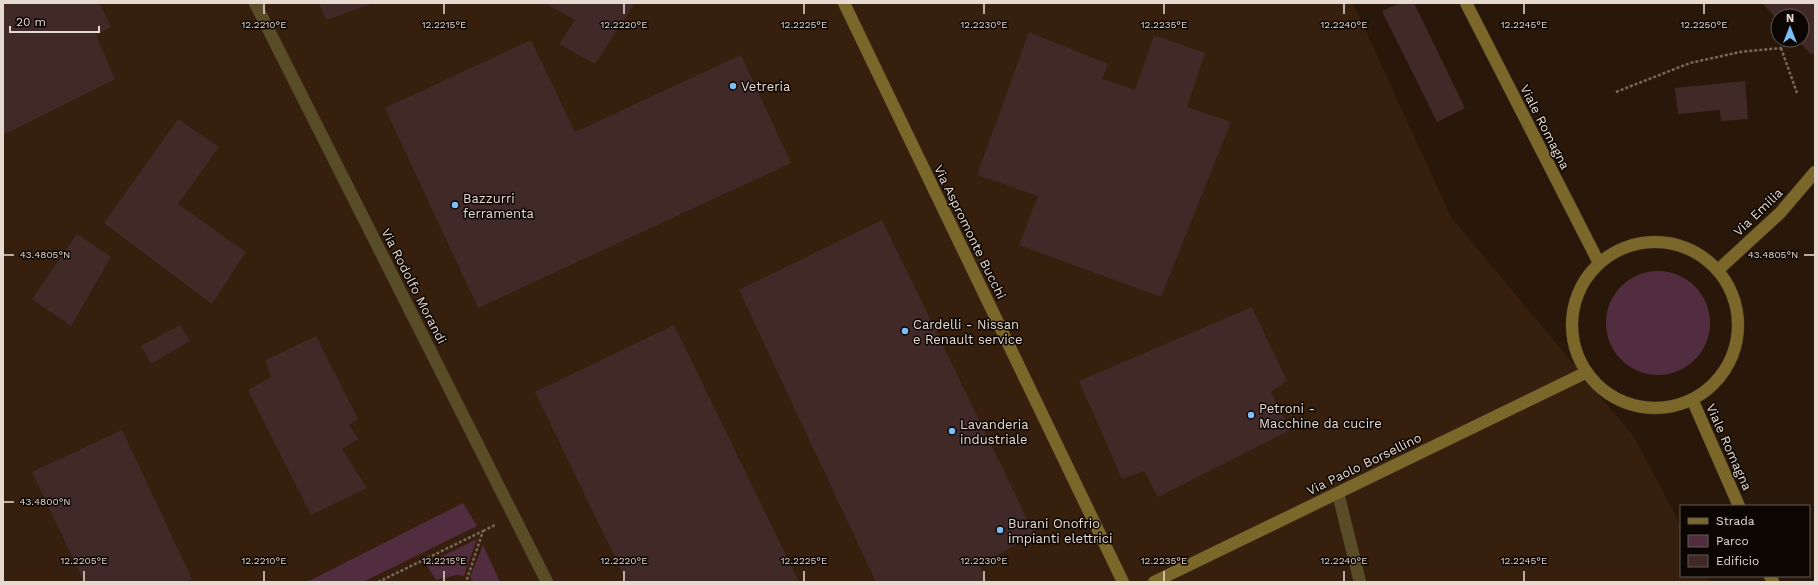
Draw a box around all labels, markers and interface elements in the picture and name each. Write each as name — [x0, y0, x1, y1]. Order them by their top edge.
scale bar — [10, 8, 99, 34]
north arrow — [1770, 8, 1810, 48]
text: N — [1786, 12, 1794, 25]
text: 20 m — [16, 15, 46, 29]
text: 12.2210°E — [241, 19, 287, 30]
text: 12.2215°E — [422, 19, 466, 30]
text: 12.2220°E — [600, 19, 648, 30]
text: 12.2225°E — [781, 19, 827, 30]
text: 12.2230°E — [960, 19, 1008, 30]
text: 12.2235°E — [1141, 19, 1187, 30]
text: 12.2240°E — [1320, 19, 1368, 30]
text: 12.2245°E — [1501, 19, 1547, 30]
text: 12.2250°E — [1680, 19, 1728, 30]
place label: Vetreria — [741, 79, 791, 94]
marker: Vetreria — [728, 81, 738, 91]
street label: Viale Romagna — [1517, 82, 1573, 173]
street label: Via Aspromonte Bucchi — [931, 162, 1009, 302]
street label: Via Emilia — [1730, 185, 1786, 239]
place label: Bazzurri ferramenta — [463, 191, 535, 221]
marker: Bazzurri ferramenta — [450, 200, 460, 210]
street label: Via Rodolfo Morandi — [378, 226, 450, 346]
text: 43.4805°N — [20, 249, 70, 260]
text: 43.4805°N — [1748, 249, 1798, 260]
place label: Cardelli - Nissan e Renault service — [913, 317, 1023, 347]
marker: Cardelli - Nissan e Renault service — [900, 326, 910, 336]
place label: Petroni - Macchine da cucire — [1259, 401, 1382, 431]
street label: Viale Romagna — [1703, 401, 1755, 493]
marker: Petroni - Macchine da cucire — [1246, 410, 1256, 420]
place label: Lavanderia industriale — [960, 417, 1029, 447]
marker: Lavanderia industriale — [947, 426, 957, 436]
street label: Via Paolo Borsellino — [1304, 430, 1424, 498]
text: 43.4800°N — [19, 496, 71, 507]
legend — [1680, 505, 1810, 577]
text: Strada — [1716, 514, 1755, 528]
place label: Burani Onofrio impianti elettrici — [1008, 516, 1112, 546]
marker: Burani Onofrio impianti elettrici — [995, 525, 1005, 535]
text: Parco — [1716, 534, 1749, 548]
text: Edificio — [1716, 554, 1759, 568]
text: 12.2205°E — [60, 555, 108, 566]
text: 12.2210°E — [241, 555, 287, 566]
text: 12.2215°E — [422, 555, 466, 566]
text: 12.2220°E — [600, 555, 648, 566]
text: 12.2225°E — [781, 555, 827, 566]
text: 12.2230°E — [960, 555, 1008, 566]
text: 12.2235°E — [1141, 555, 1187, 566]
text: 12.2240°E — [1320, 555, 1368, 566]
text: 12.2245°E — [1501, 555, 1547, 566]

